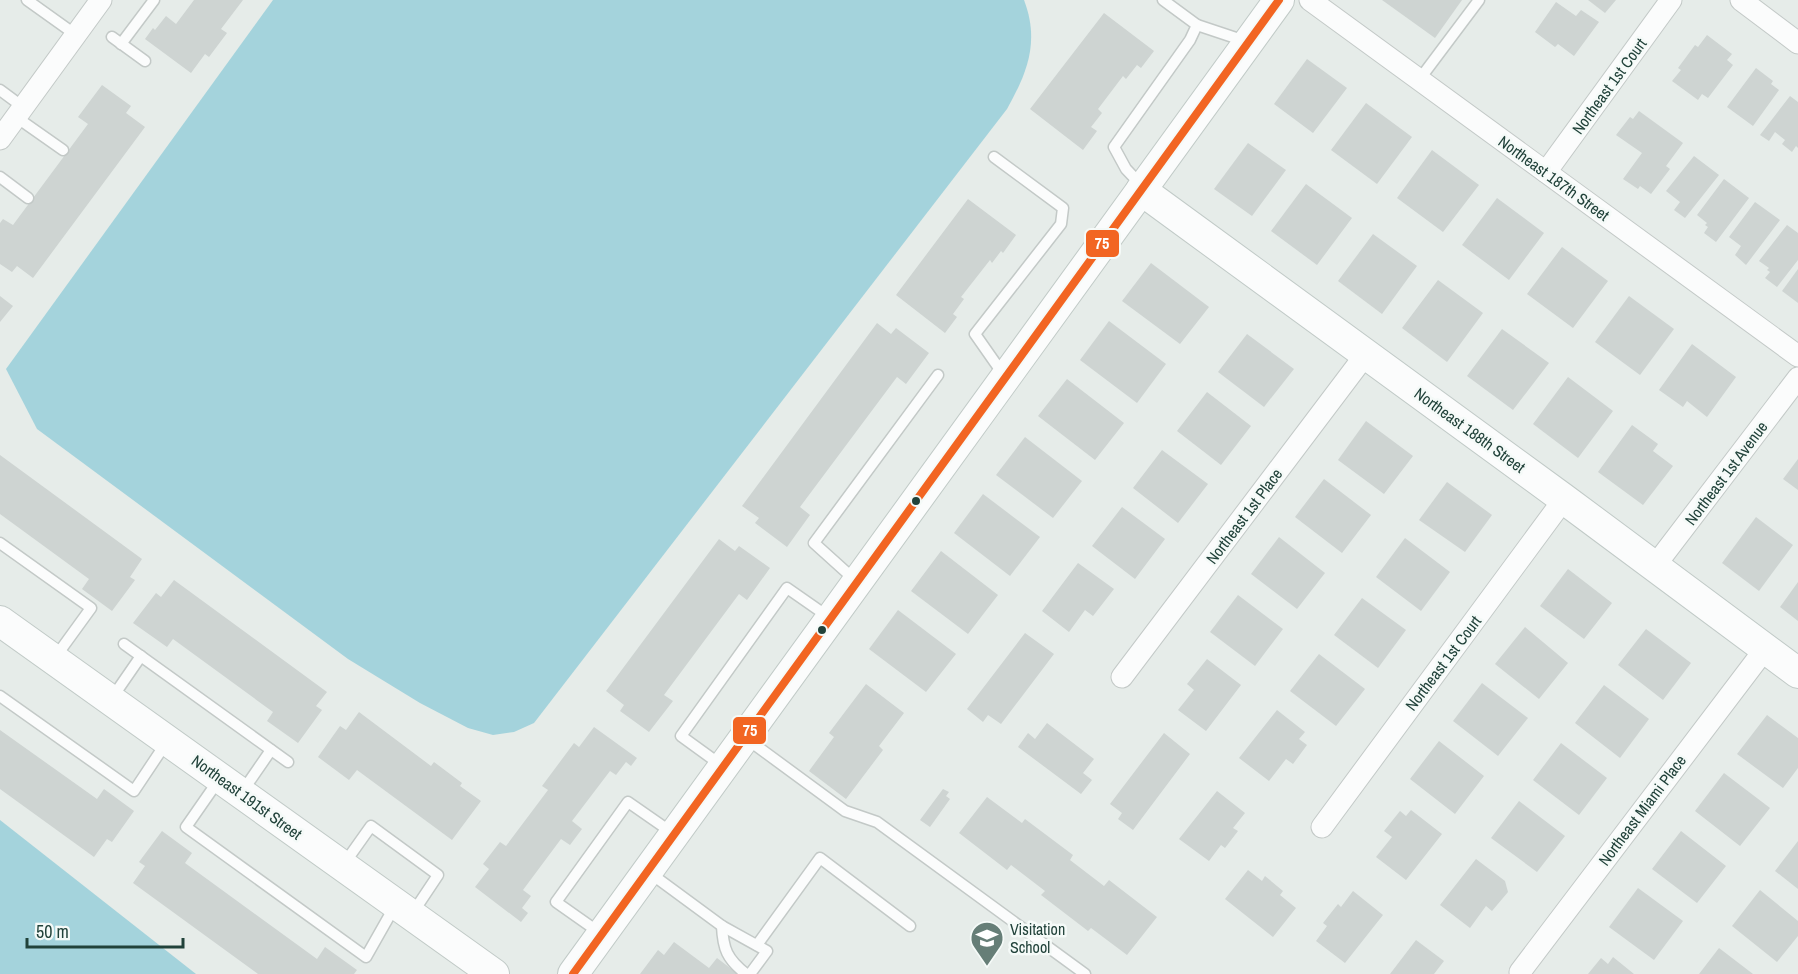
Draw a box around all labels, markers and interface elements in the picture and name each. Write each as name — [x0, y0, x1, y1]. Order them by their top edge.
street label: Northeast 1st Court — [1567, 33, 1652, 138]
street label: Northeast 187th Street — [1494, 130, 1614, 226]
line badge: 75 — [1085, 229, 1120, 258]
text: 75 — [1095, 232, 1109, 254]
street label: Northeast 188th Street — [1410, 382, 1530, 478]
street label: Northeast 1st Avenue — [1680, 416, 1772, 530]
street label: Northeast 1st Place — [1201, 464, 1287, 568]
unlabelled marker — [910, 495, 922, 507]
street label: Northeast 1st Court — [1400, 611, 1486, 715]
unlabelled marker — [816, 624, 828, 636]
line badge: 75 — [732, 716, 767, 745]
text: 75 — [743, 719, 757, 741]
street label: Northeast 191st Street — [187, 750, 307, 845]
street label: Northeast Miami Place — [1593, 750, 1691, 870]
scale bar — [27, 911, 183, 949]
place label: Visitation School — [1010, 918, 1065, 958]
text: 50 m — [36, 919, 69, 944]
school or university icon: Visitation School — [969, 920, 1005, 967]

